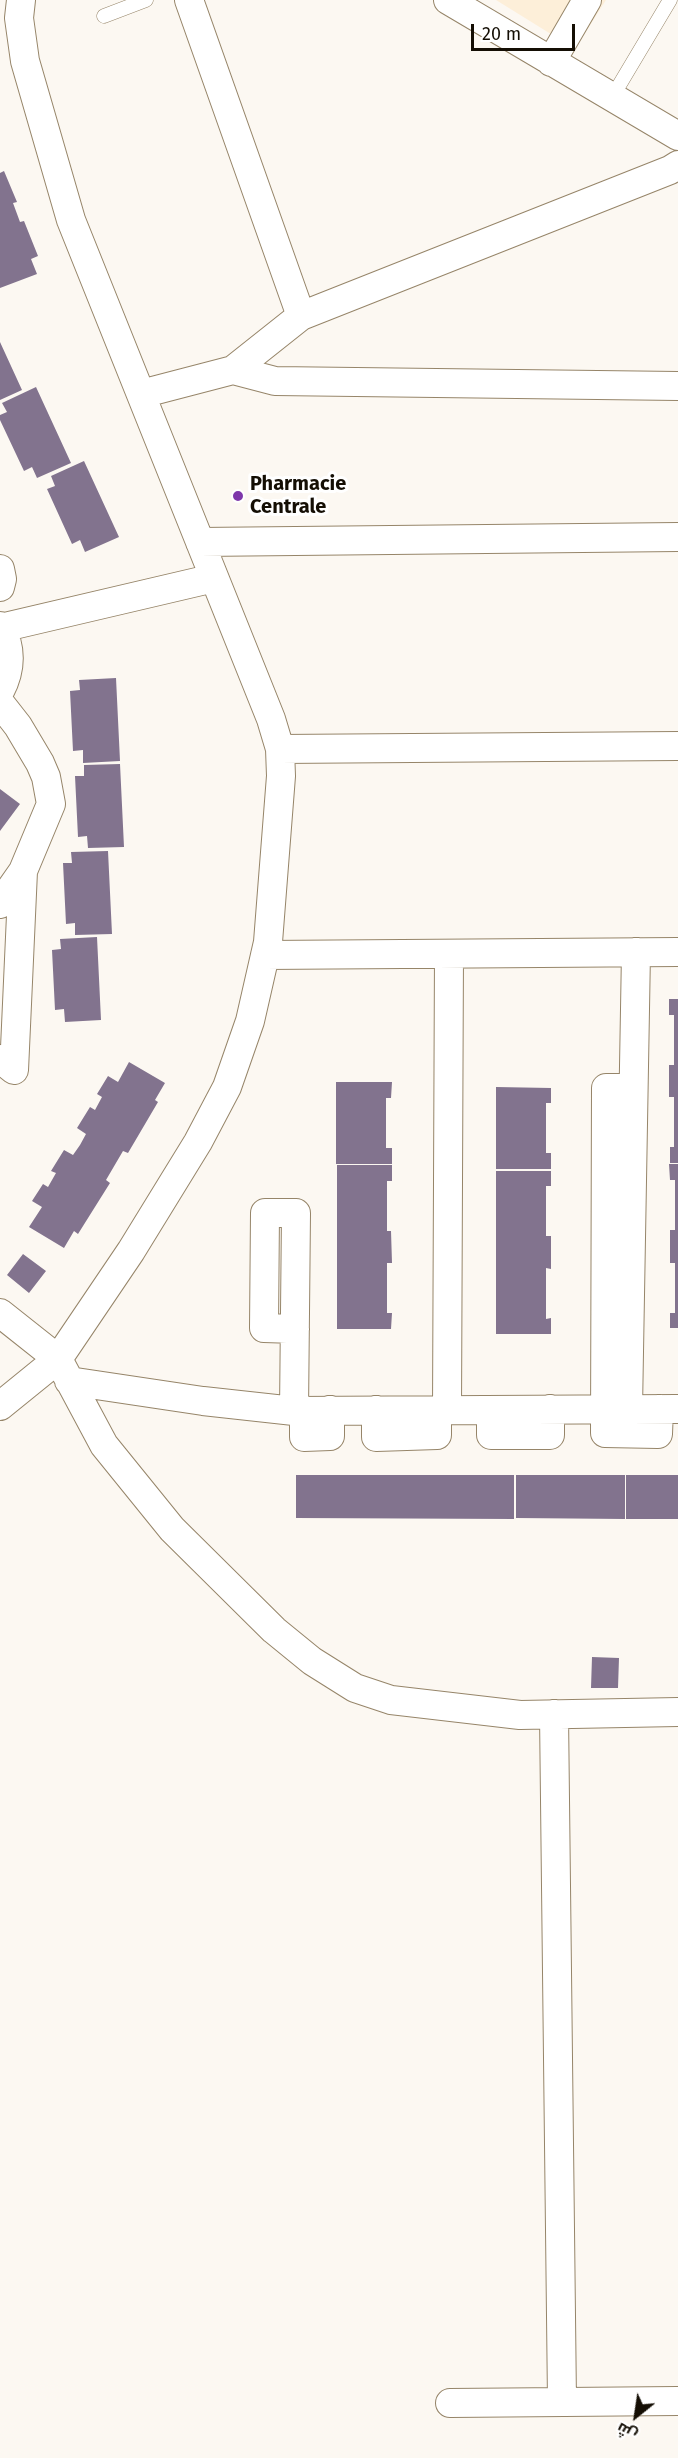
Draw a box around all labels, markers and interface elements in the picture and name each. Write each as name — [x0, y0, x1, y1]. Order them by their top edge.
scale bar — [474, 12, 578, 50]
text: 20 m — [482, 23, 521, 45]
place label: Pharmacie Centrale — [250, 472, 346, 519]
marker: Pharmacie Centrale — [231, 489, 245, 503]
north arrow — [606, 2386, 666, 2446]
text: ش — [613, 2419, 640, 2445]

